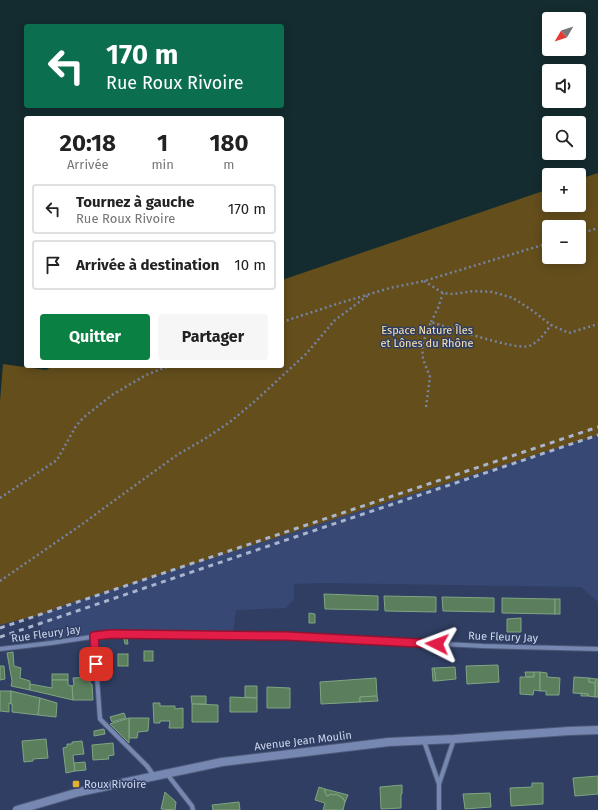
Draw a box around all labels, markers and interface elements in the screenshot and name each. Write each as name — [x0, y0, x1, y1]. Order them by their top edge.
north arrow — [542, 12, 586, 56]
map controls — [542, 12, 586, 264]
text: 170 m — [106, 38, 178, 71]
icon: left — [40, 40, 92, 92]
button: sound — [542, 64, 586, 108]
text: Rue Roux Rivoire — [106, 72, 244, 94]
button: search — [542, 116, 586, 160]
text: 20:18 — [59, 129, 116, 157]
text: 1 — [157, 129, 168, 157]
text: 180 — [209, 129, 249, 157]
text: Arrivée — [67, 157, 109, 172]
text: min — [151, 157, 174, 172]
text: m — [223, 157, 235, 172]
button: + — [542, 168, 586, 212]
text: Tournez à gauche — [76, 193, 195, 211]
icon: left — [42, 198, 64, 220]
text: 170 m — [228, 200, 266, 218]
text: Rue Roux Rivoire — [76, 211, 175, 226]
button: − — [542, 220, 586, 264]
icon: arrive — [42, 254, 64, 276]
text: Arrivée à destination — [76, 256, 219, 274]
text: 10 m — [234, 256, 266, 274]
button: Quitter — [40, 314, 150, 360]
button: Partager — [158, 314, 268, 360]
park label: Espace Nature Îles et Lônes du Rhône — [381, 324, 473, 350]
street label: Rue Fleury Jay — [10, 623, 82, 645]
position arrow — [416, 623, 458, 665]
street label: Rue Fleury Jay — [468, 629, 539, 645]
pin — [79, 647, 113, 681]
icon: arrive — [85, 653, 107, 675]
street label: Avenue Jean Moulin — [253, 729, 353, 753]
place label: Roux Rivoire — [84, 778, 146, 791]
marker: Roux Rivoire — [71, 779, 81, 789]

